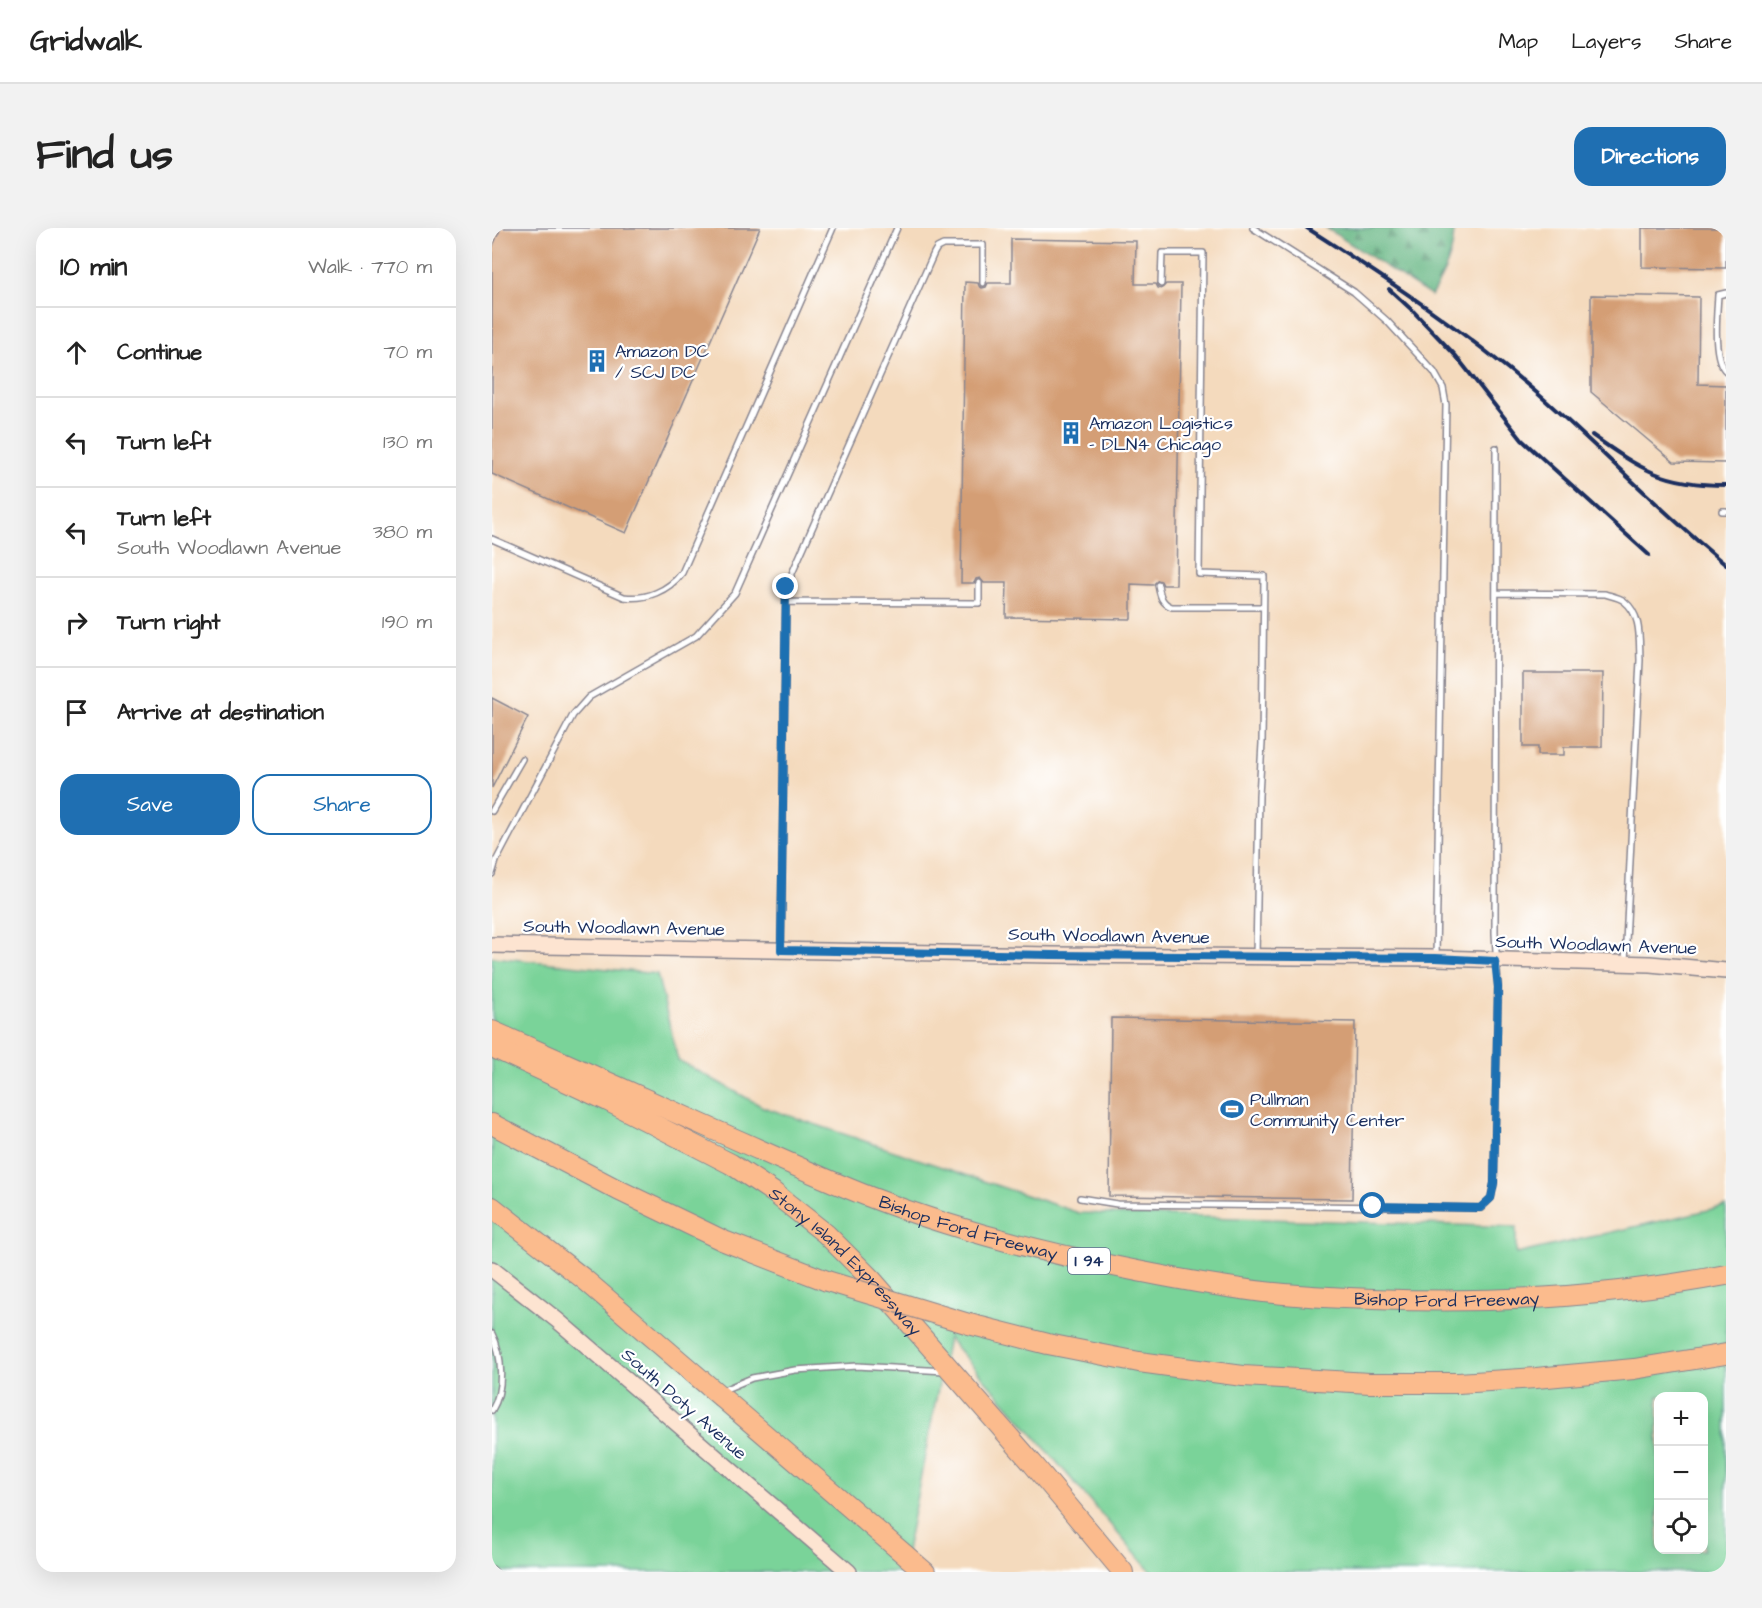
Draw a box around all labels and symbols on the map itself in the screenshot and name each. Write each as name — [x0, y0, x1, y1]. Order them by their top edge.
place label: Amazon DC / SCJ DC — [615, 339, 710, 385]
building icon: Amazon DC / SCJ DC — [584, 348, 610, 374]
place label: Amazon Logistics - DLN4 Chicago — [1089, 411, 1233, 458]
building icon: Amazon Logistics - DLN4 Chicago — [1058, 420, 1084, 446]
route end — [772, 573, 798, 599]
street label: South Woodlawn Avenue — [523, 914, 725, 942]
street label: South Woodlawn Avenue — [1008, 922, 1210, 950]
street label: South Woodlawn Avenue — [1495, 929, 1698, 961]
place label: Pullman Community Center — [1250, 1087, 1405, 1134]
sports icon: Pullman Community Center — [1219, 1096, 1245, 1122]
street label: Stony Island Expressway — [764, 1181, 928, 1342]
street label: Bishop Ford Freeway — [875, 1189, 1060, 1267]
route start — [1359, 1192, 1385, 1218]
road number: I 94 — [1068, 1248, 1110, 1274]
street label: Bishop Ford Freeway — [1354, 1285, 1540, 1313]
street label: South Doty Avenue — [615, 1342, 752, 1466]

